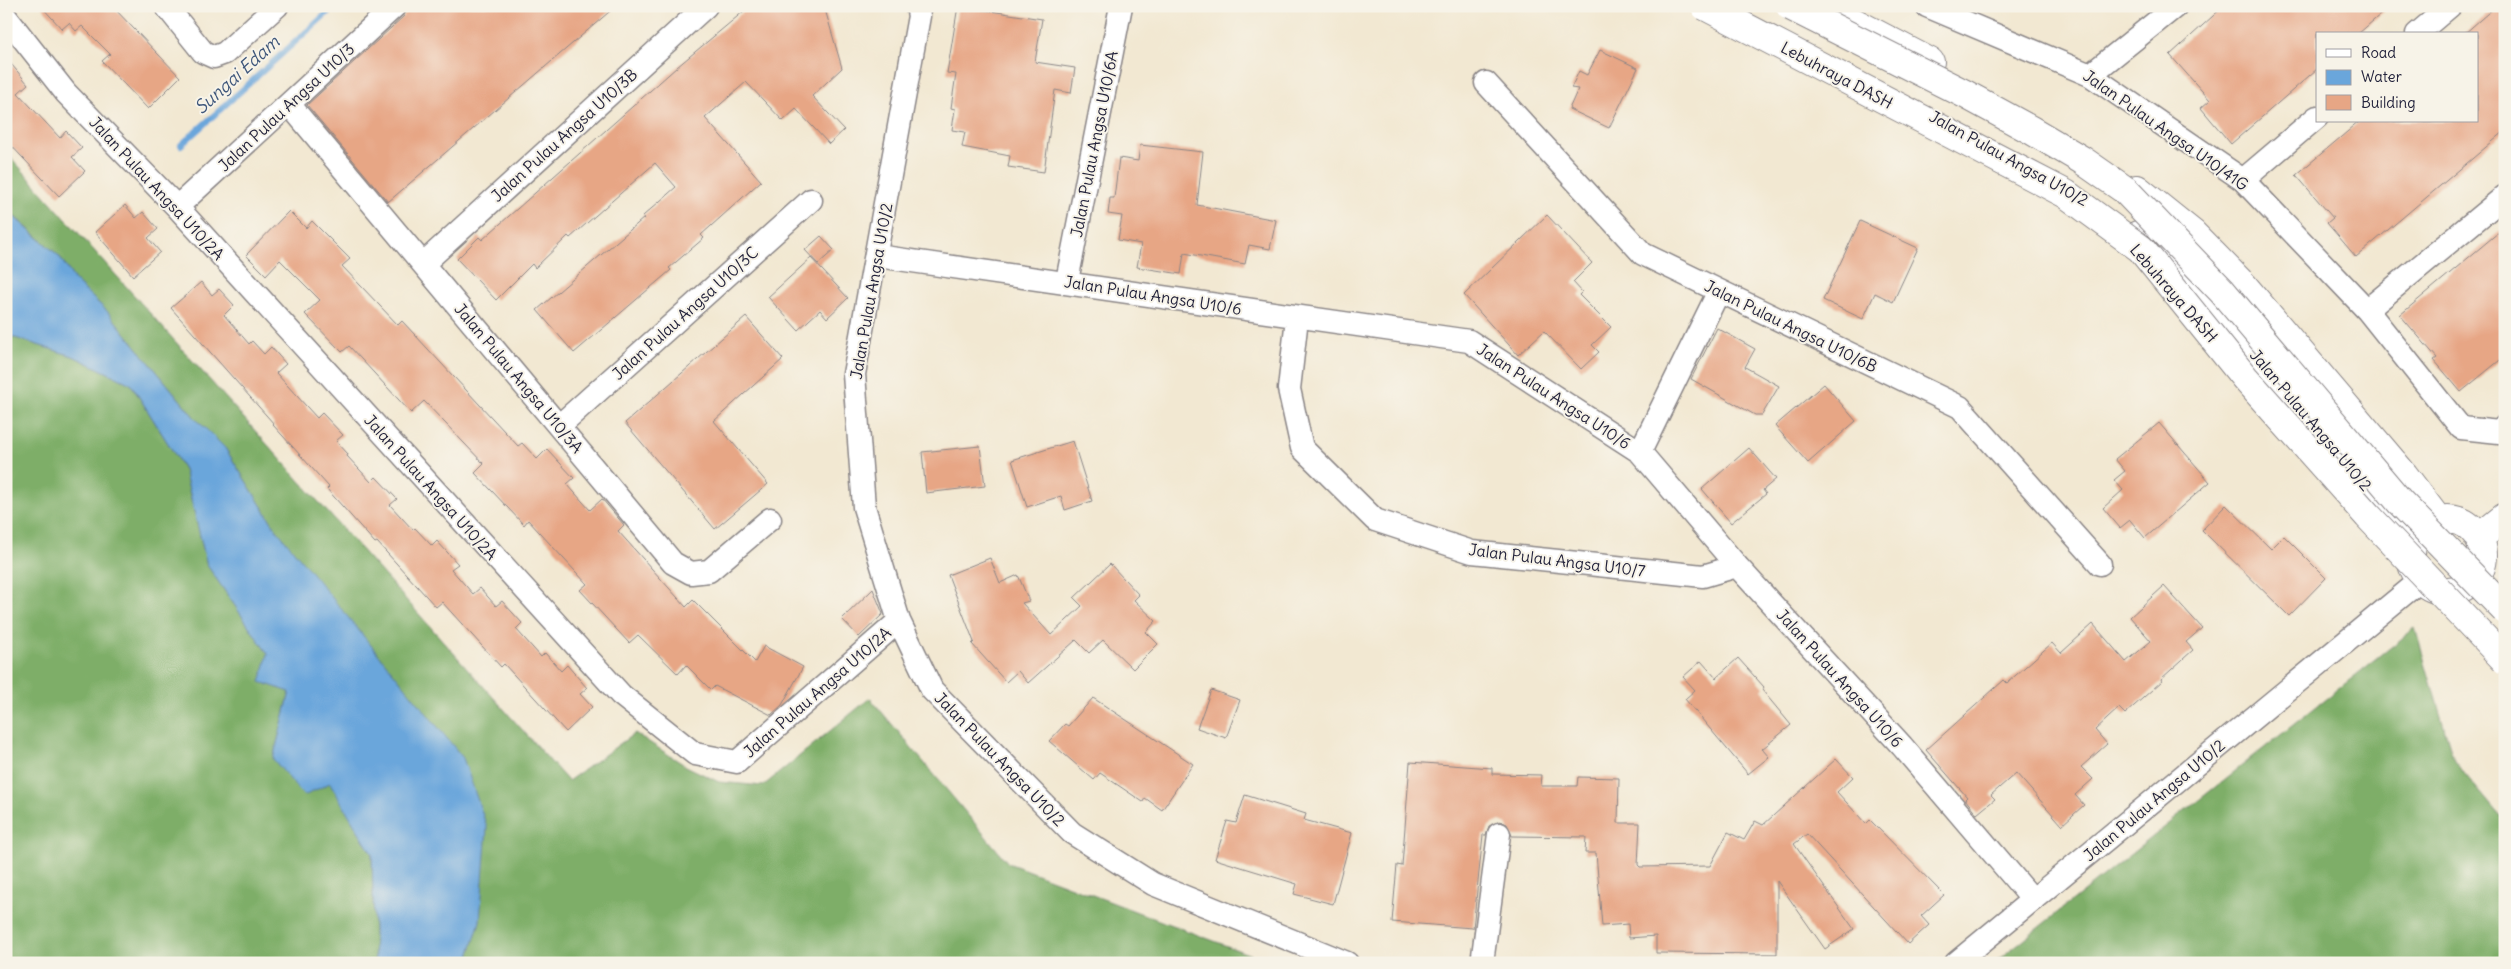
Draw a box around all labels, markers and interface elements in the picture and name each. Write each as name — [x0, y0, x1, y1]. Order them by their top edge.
water label: Sungai Edam — [189, 30, 285, 119]
legend — [2316, 32, 2478, 122]
street label: Lebuhraya DASH — [1778, 37, 1896, 113]
street label: Jalan Pulau Angsa U10/3 — [214, 39, 358, 175]
text: Road — [2361, 43, 2396, 62]
street label: Jalan Pulau Angsa U10/6A — [1066, 49, 1122, 239]
street label: Jalan Pulau Angsa U10/3B — [487, 64, 641, 206]
street label: Jalan Pulau Angsa U10/41G — [2080, 65, 2252, 195]
text: Water — [2361, 67, 2402, 86]
text: Building — [2361, 93, 2416, 112]
street label: Jalan Pulau Angsa U10/2 — [1926, 106, 2092, 210]
street label: Jalan Pulau Angsa U10/2A — [85, 112, 229, 264]
street label: Jalan Pulau Angsa U10/2 — [846, 201, 896, 381]
street label: Lebuhraya DASH — [2126, 240, 2222, 346]
street label: Jalan Pulau Angsa U10/3C — [608, 242, 762, 384]
street label: Jalan Pulau Angsa U10/6 — [1063, 271, 1243, 319]
street label: Jalan Pulau Angsa U10/6B — [1701, 275, 1881, 377]
street label: Jalan Pulau Angsa U10/3A — [451, 299, 587, 457]
street label: Jalan Pulau Angsa U10/6 — [1473, 339, 1635, 453]
street label: Jalan Pulau Angsa U10/2 — [2246, 345, 2376, 495]
street label: Jalan Pulau Angsa U10/2A — [360, 410, 502, 564]
street label: Jalan Pulau Angsa U10/7 — [1468, 539, 1647, 581]
street label: Jalan Pulau Angsa U10/6 — [1773, 605, 1907, 751]
street label: Jalan Pulau Angsa U10/2A — [739, 622, 895, 762]
street label: Jalan Pulau Angsa U10/2 — [931, 688, 1069, 830]
street label: Jalan Pulau Angsa U10/2 — [2079, 735, 2229, 865]

